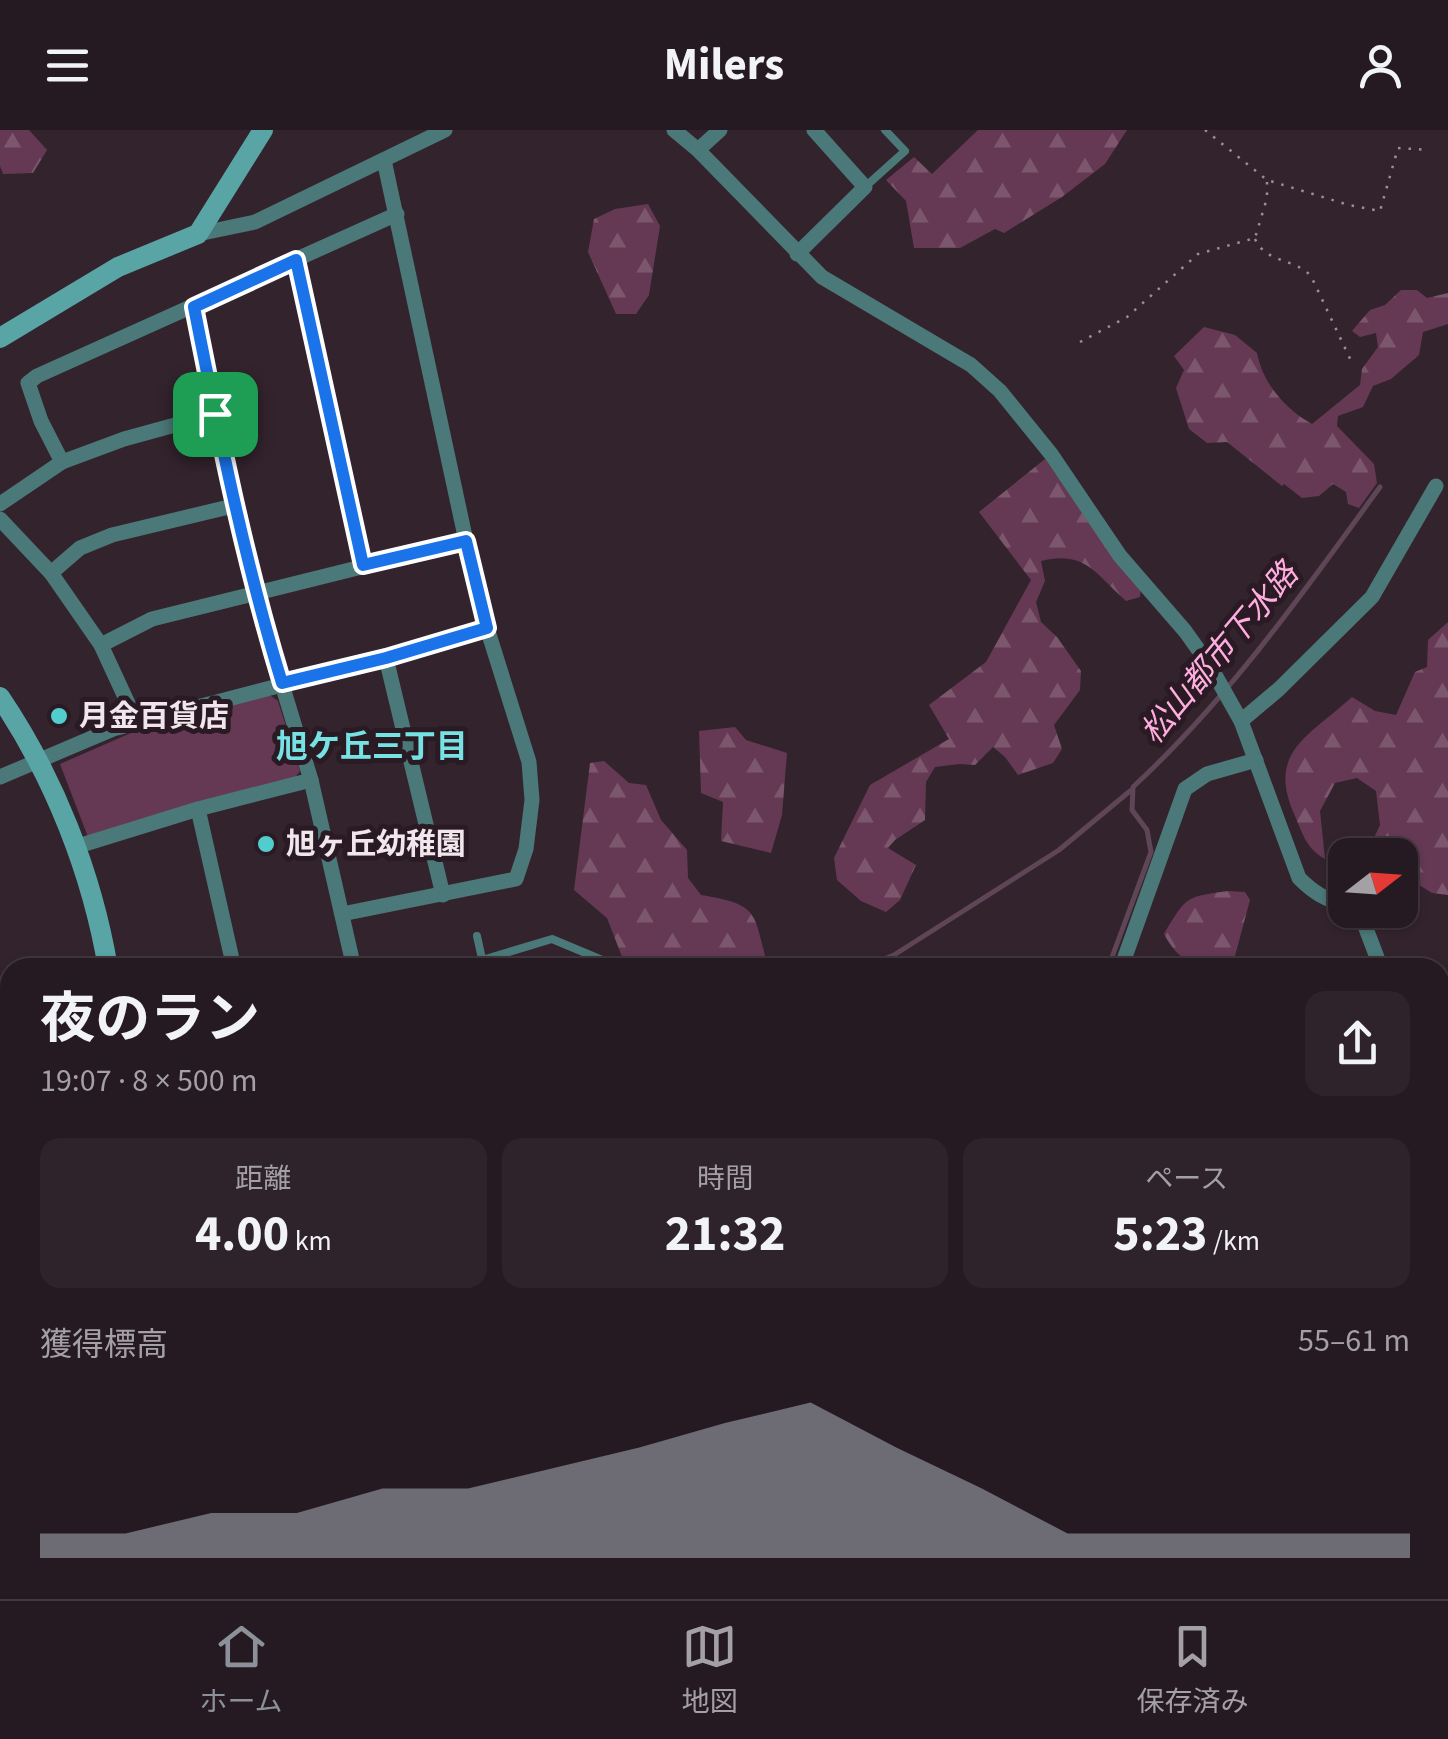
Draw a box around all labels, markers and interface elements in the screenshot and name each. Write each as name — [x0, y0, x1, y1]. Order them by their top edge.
text: Milers — [664, 33, 784, 97]
icon: menu — [40, 38, 95, 93]
icon: person — [1353, 38, 1408, 93]
pin — [173, 372, 258, 457]
icon: arrive — [188, 387, 243, 442]
water label: 松山都市下水路 — [1130, 551, 1311, 754]
place label: 月金百貨店 — [79, 695, 229, 738]
marker: 月金百貨店 — [48, 705, 70, 727]
district label: 旭ケ丘三丁目 — [276, 724, 468, 770]
place label: 旭ヶ丘幼稚園 — [286, 823, 466, 866]
marker: 旭ヶ丘幼稚園 — [255, 833, 277, 855]
north arrow — [1328, 838, 1418, 928]
map controls — [1328, 838, 1418, 928]
text: 夜のラン — [40, 981, 260, 1059]
button: share — [1305, 991, 1410, 1096]
text: 19:07 · 8 × 500 m — [40, 1058, 258, 1104]
text: 距離 — [235, 1159, 291, 1199]
text: 時間 — [697, 1159, 753, 1199]
text: ペース — [1145, 1159, 1228, 1199]
text: 4.00 — [195, 1199, 289, 1270]
text: 21:32 — [665, 1199, 785, 1270]
text: 5:23 — [1113, 1199, 1208, 1270]
text: km — [289, 1221, 332, 1261]
text: /km — [1208, 1221, 1260, 1261]
text: 55–61 m — [1298, 1318, 1410, 1364]
text: 獲得標高 — [40, 1322, 168, 1368]
tab: ホーム — [199, 1619, 283, 1722]
tab: 地図 — [682, 1619, 738, 1722]
tab: 保存済み — [1136, 1619, 1249, 1722]

